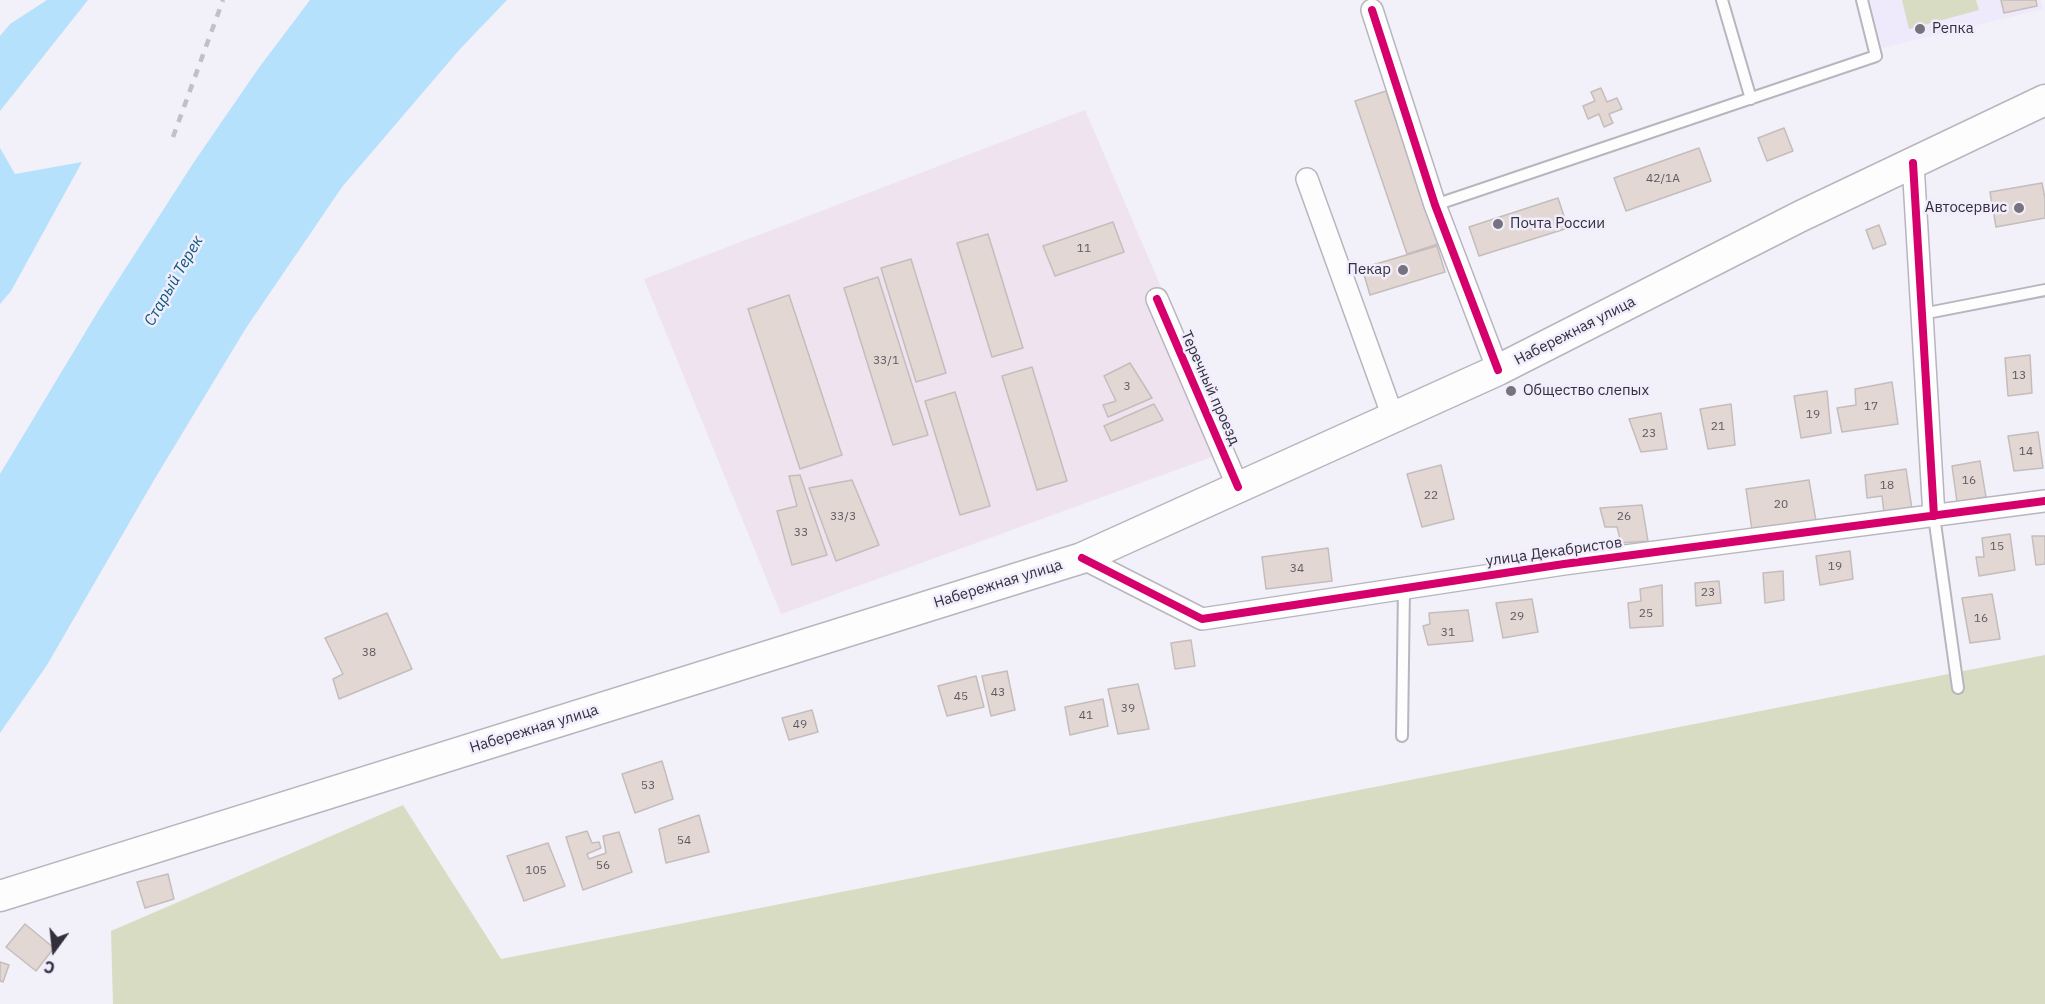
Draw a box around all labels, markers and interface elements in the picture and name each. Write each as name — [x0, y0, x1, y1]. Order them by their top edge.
place label: Репка — [1932, 20, 1974, 38]
marker: Репка — [1913, 22, 1927, 36]
house number: 42/1А — [1646, 172, 1680, 186]
place label: Автосервис — [1925, 199, 2007, 217]
marker: Автосервис — [2012, 201, 2026, 215]
place label: Почта России — [1510, 215, 1605, 233]
marker: Почта России — [1491, 217, 1505, 231]
water label: Старый Терек — [140, 232, 208, 330]
house number: 11 — [1077, 242, 1091, 256]
place label: Пекар — [1348, 261, 1391, 279]
marker: Пекар — [1396, 263, 1410, 277]
street label: Набережная улица — [1511, 293, 1639, 369]
street label: Теречный проезд — [1177, 328, 1243, 448]
house number: 33/1 — [873, 354, 899, 368]
house number: 13 — [2012, 369, 2026, 383]
house number: 3 — [1123, 380, 1131, 394]
place label: Общество слепых — [1523, 382, 1649, 400]
marker: Общество слепых — [1504, 384, 1518, 398]
house number: 17 — [1864, 400, 1878, 414]
house number: 19 — [1806, 408, 1820, 422]
house number: 21 — [1711, 420, 1725, 434]
house number: 23 — [1642, 427, 1656, 441]
house number: 14 — [2019, 445, 2033, 459]
house number: 16 — [1962, 474, 1976, 488]
house number: 18 — [1880, 479, 1894, 493]
house number: 22 — [1424, 489, 1438, 503]
house number: 20 — [1774, 498, 1788, 512]
house number: 33/3 — [830, 510, 856, 524]
house number: 26 — [1617, 510, 1631, 524]
house number: 33 — [794, 526, 808, 540]
street label: улица Декабристов — [1485, 534, 1623, 570]
house number: 15 — [1990, 540, 2004, 554]
street label: Набережная улица — [931, 556, 1065, 612]
house number: 19 — [1828, 560, 1842, 574]
house number: 34 — [1290, 562, 1304, 576]
house number: 23 — [1701, 586, 1715, 600]
house number: 25 — [1639, 607, 1653, 621]
house number: 29 — [1510, 610, 1524, 624]
house number: 16 — [1974, 612, 1988, 626]
house number: 31 — [1441, 626, 1455, 640]
house number: 38 — [362, 646, 376, 660]
house number: 43 — [991, 686, 1005, 700]
house number: 45 — [954, 690, 968, 704]
street label: Набережная улица — [467, 701, 601, 757]
house number: 39 — [1121, 702, 1135, 716]
house number: 41 — [1079, 709, 1093, 723]
house number: 49 — [793, 718, 807, 732]
house number: 53 — [641, 779, 655, 793]
house number: 54 — [677, 834, 691, 848]
house number: 56 — [596, 859, 610, 873]
house number: 105 — [525, 864, 547, 878]
north arrow — [24, 920, 84, 980]
text: С — [42, 956, 57, 978]

